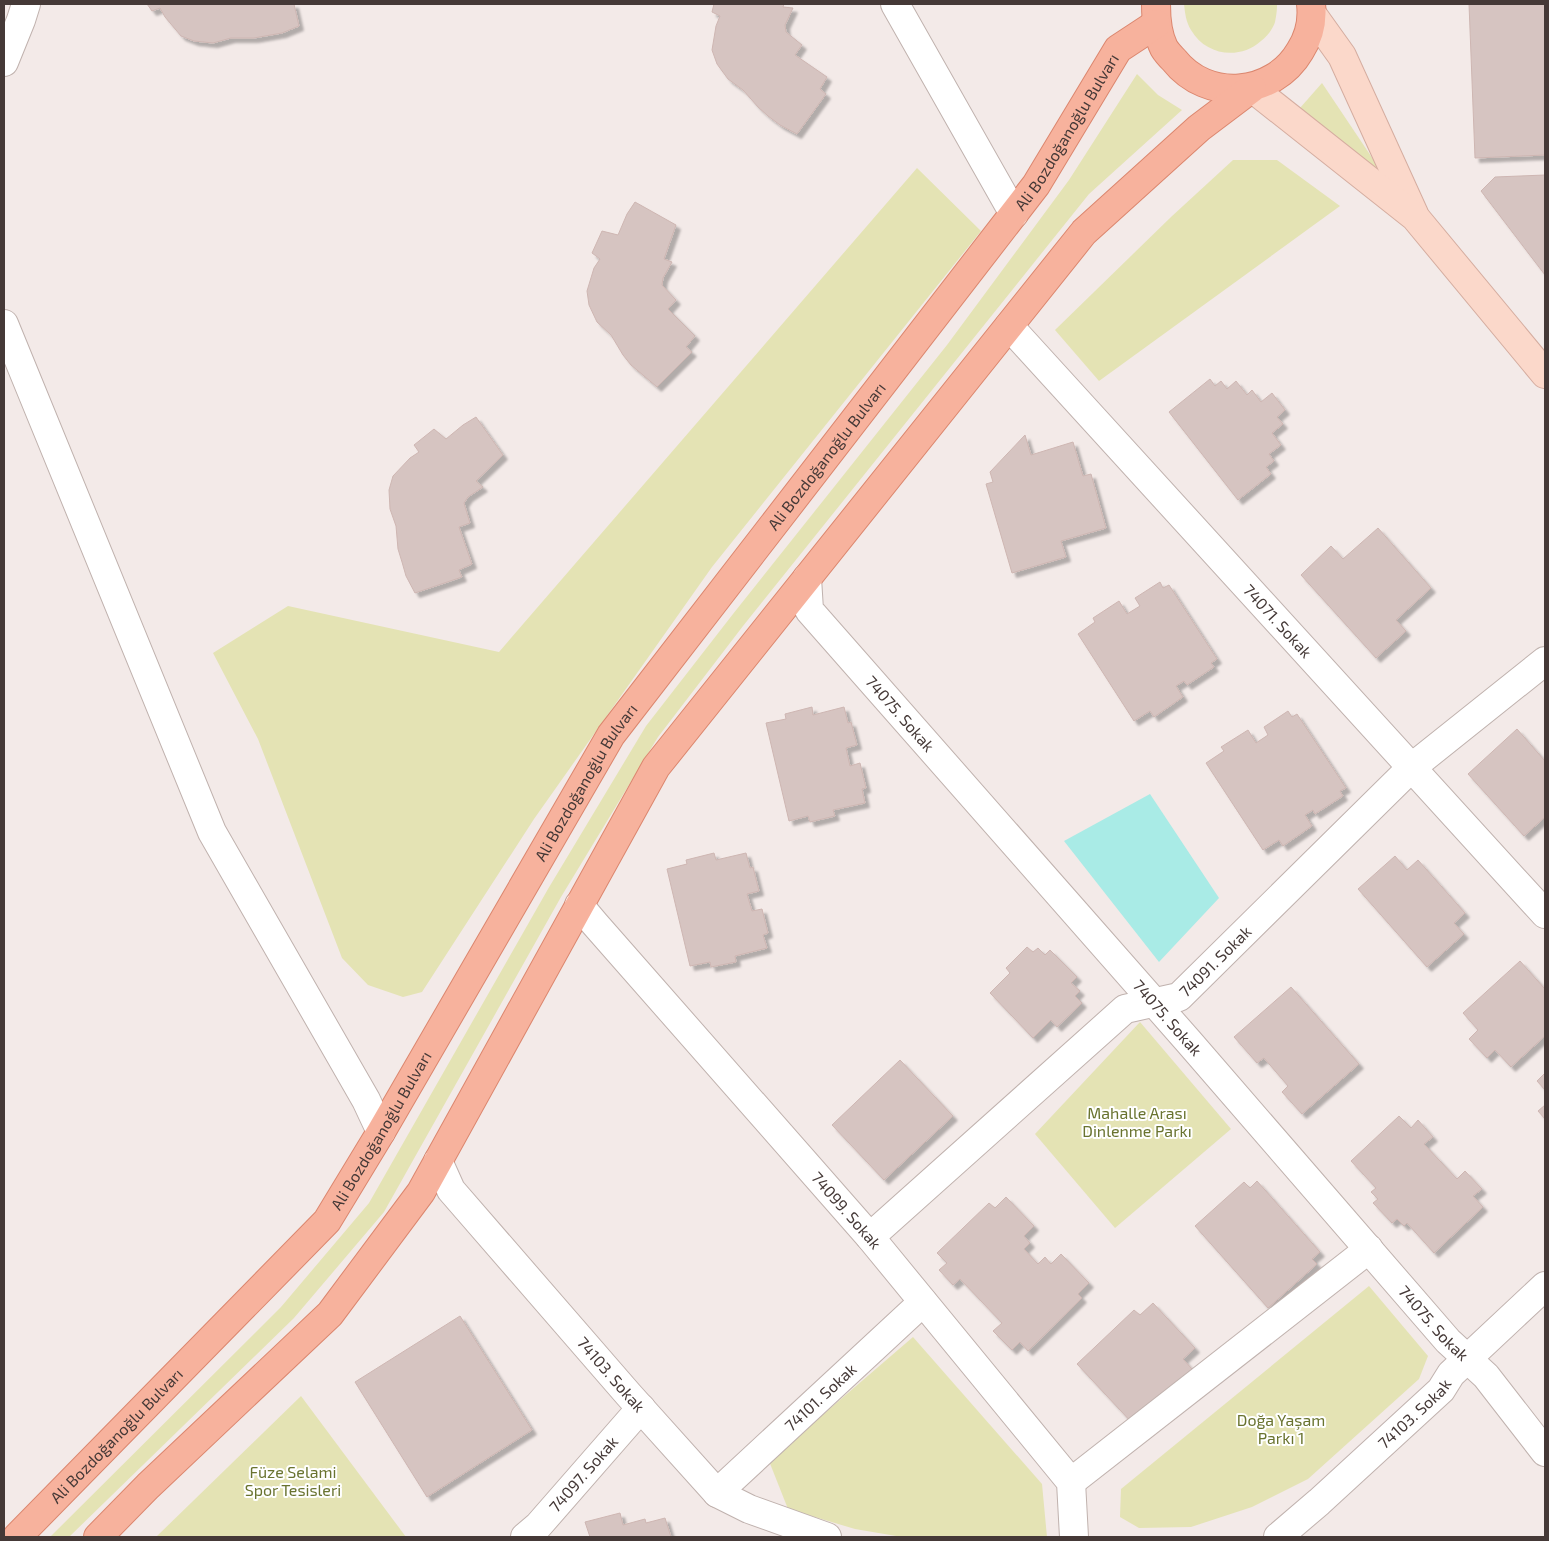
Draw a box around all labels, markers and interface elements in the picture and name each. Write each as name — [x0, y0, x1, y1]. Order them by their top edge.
street label: Ali Bozdoğanoğlu Bulvarı — [1010, 50, 1122, 214]
street label: Ali Bozdoğanoğlu Bulvarı — [763, 378, 889, 533]
street label: 74071. Sokak — [1240, 580, 1316, 661]
street label: 74075. Sokak — [862, 671, 939, 755]
street label: Ali Bozdoğanoğlu Bulvarı — [530, 700, 641, 864]
street label: 74091. Sokak — [1175, 921, 1255, 1001]
street label: 74075. Sokak — [1129, 975, 1206, 1059]
street label: Ali Bozdoğanoğlu Bulvarı — [326, 1048, 435, 1213]
park label: Mahalle Arası Dinlenme Parkı — [1082, 1103, 1192, 1140]
street label: 74099. Sokak — [808, 1168, 886, 1253]
street label: 74075. Sokak — [1395, 1281, 1473, 1364]
street label: 74103. Sokak — [574, 1333, 649, 1416]
street label: 74101. Sokak — [780, 1359, 860, 1435]
street label: Ali Bozdoğanoğlu Bulvarı — [46, 1364, 186, 1507]
street label: 74103. Sokak — [1374, 1375, 1455, 1452]
park label: Doğa Yaşam Parkı 1 — [1237, 1410, 1325, 1447]
street label: 74097. Sokak — [545, 1432, 621, 1516]
park label: Füze Selami Spor Tesisleri — [245, 1462, 341, 1499]

